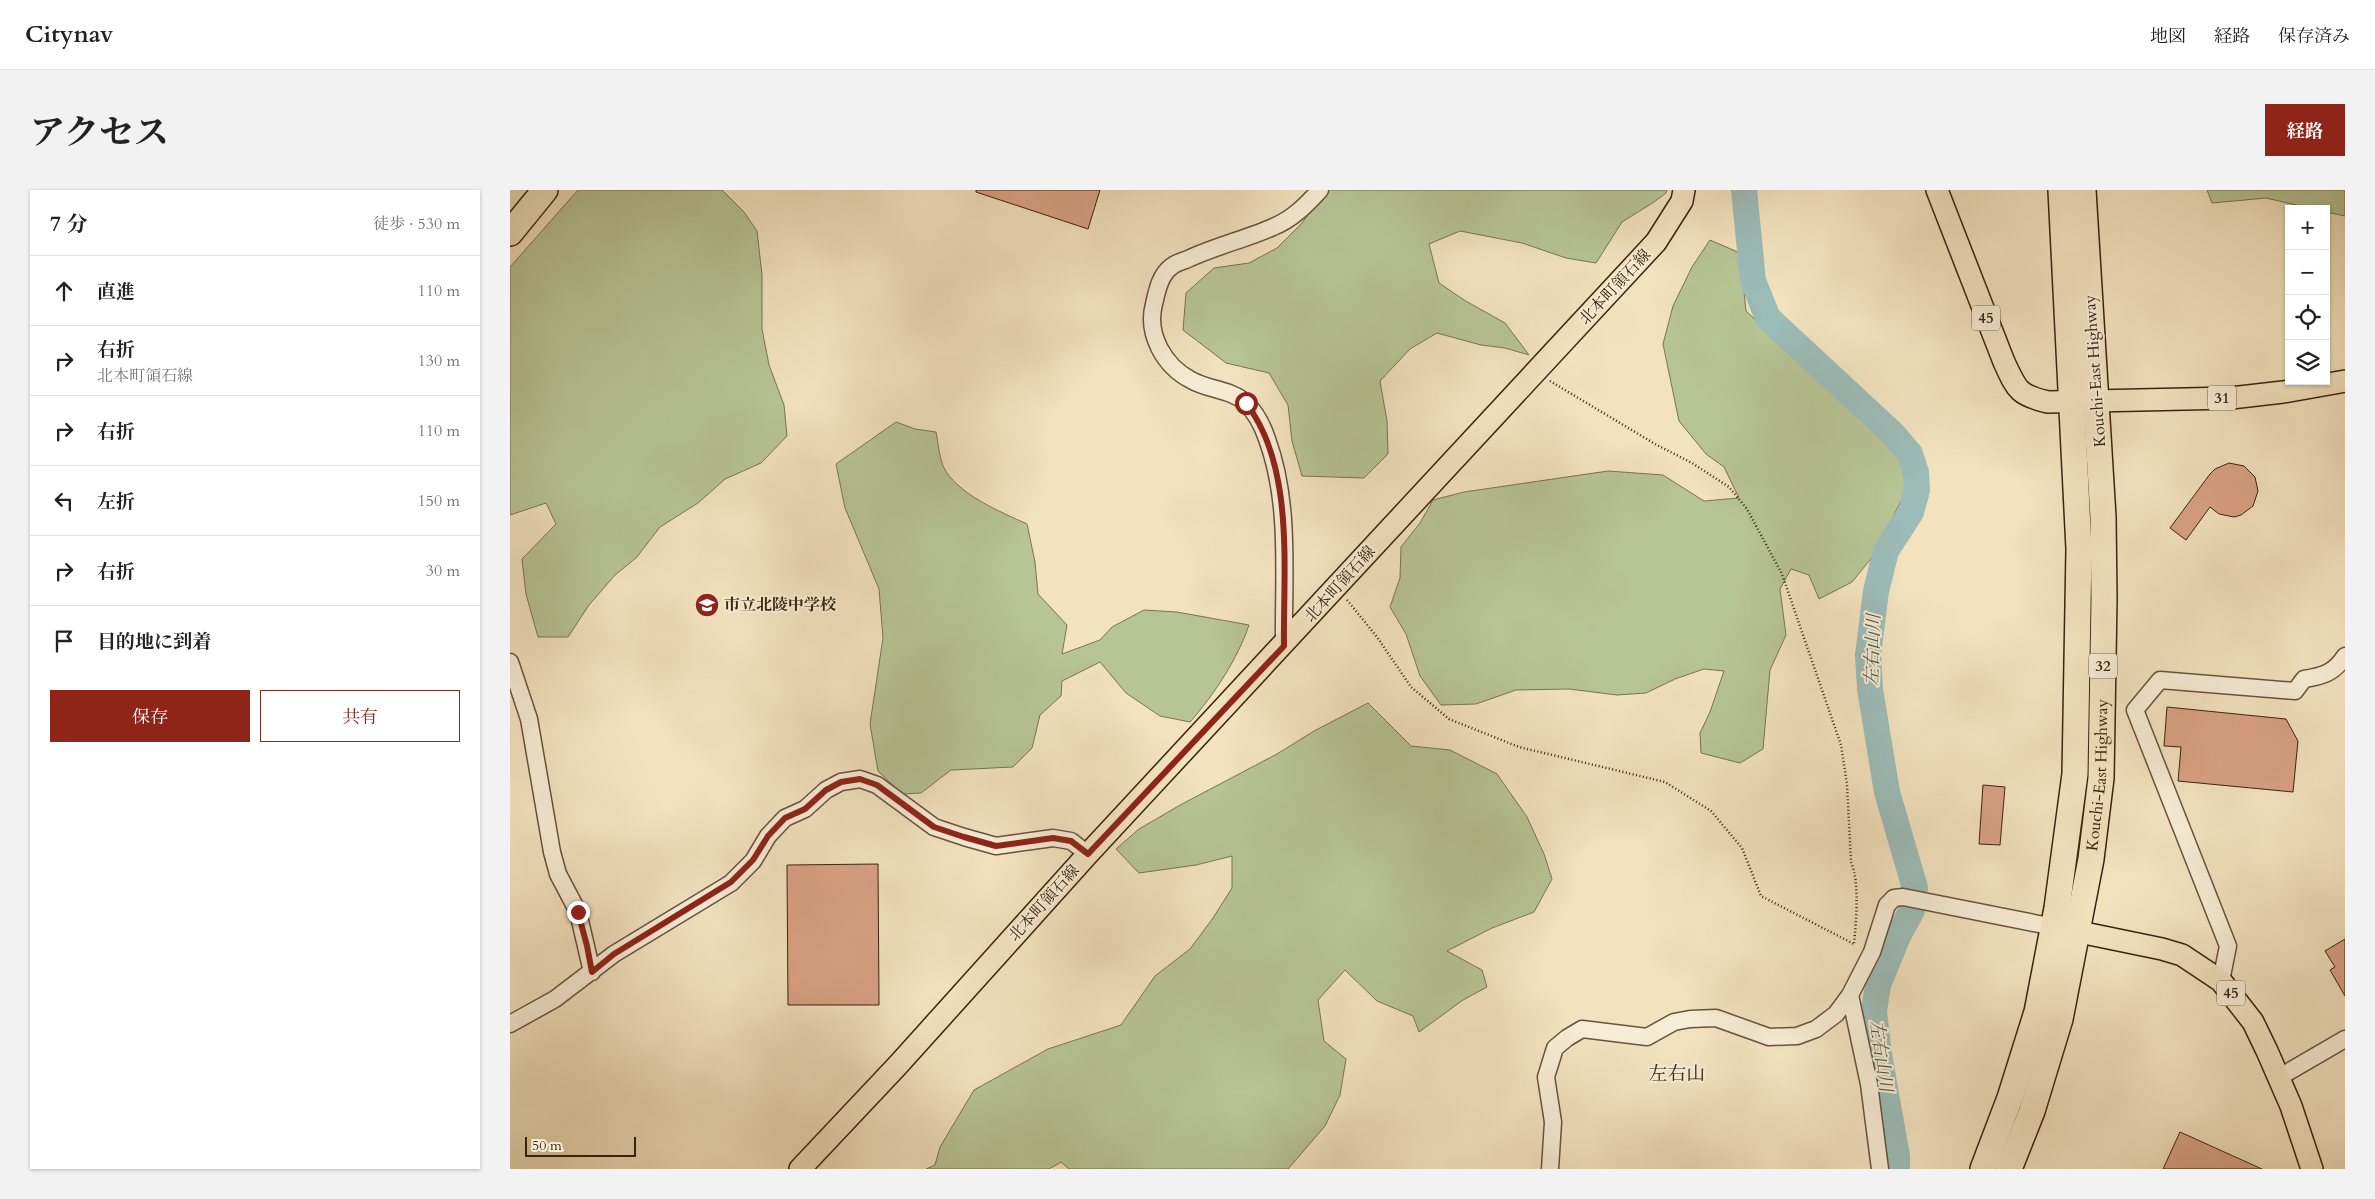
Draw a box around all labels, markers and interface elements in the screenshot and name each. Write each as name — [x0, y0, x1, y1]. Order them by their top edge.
text: Citynav — [25, 18, 113, 51]
text: 地図 — [2150, 24, 2186, 49]
text: 経路 — [2214, 24, 2250, 49]
text: 保存済み — [2278, 24, 2350, 49]
button: 経路 — [2265, 104, 2345, 156]
text: アクセス — [30, 109, 169, 157]
map controls — [2285, 205, 2330, 385]
button: + — [2285, 205, 2330, 250]
text: 7 分 — [50, 210, 87, 239]
text: 徒歩 · 530 m — [373, 213, 460, 235]
street label: 北本町領石線 — [1574, 244, 1656, 330]
button: − — [2285, 250, 2330, 295]
icon: ahead — [50, 277, 78, 305]
text: 直進 — [97, 279, 135, 305]
text: 110 m — [418, 280, 460, 302]
street label: Kouchi-East Highway — [2079, 294, 2111, 448]
button: locate — [2285, 295, 2330, 340]
road number: 45 — [1972, 306, 2000, 330]
text: 右折 — [97, 337, 135, 363]
button: layers — [2285, 340, 2330, 385]
icon: right — [50, 347, 78, 375]
text: 130 m — [418, 350, 460, 372]
text: 北本町領石線 — [97, 365, 193, 387]
road number: 31 — [2208, 386, 2236, 410]
route start — [1235, 392, 1258, 415]
icon: right — [50, 417, 78, 445]
text: 右折 — [97, 419, 135, 445]
text: 110 m — [418, 420, 460, 442]
icon: left — [50, 487, 78, 515]
text: 左折 — [97, 489, 135, 515]
text: 150 m — [418, 490, 460, 512]
street label: 北本町領石線 — [1300, 541, 1380, 627]
icon: right — [50, 557, 78, 585]
text: 右折 — [97, 559, 135, 585]
text: 30 m — [426, 560, 460, 582]
school or university icon: 市立北陵中学校 — [694, 592, 720, 618]
place label: 市立北陵中学校 — [724, 594, 837, 616]
water label: 左右山川 — [1859, 612, 1887, 686]
icon: arrive — [50, 627, 78, 655]
text: 目的地に到着 — [97, 629, 211, 655]
road number: 32 — [2089, 654, 2117, 678]
button: 保存 — [50, 690, 250, 742]
button: 共有 — [260, 690, 460, 742]
street label: Kouchi-East Highway — [2081, 698, 2113, 852]
street label: 北本町領石線 — [1004, 860, 1084, 946]
route end — [567, 901, 590, 924]
road number: 45 — [2217, 980, 2245, 1006]
water label: 左右山川 — [1864, 1019, 1899, 1095]
district label: 左右山 — [1648, 1061, 1706, 1087]
scale bar — [525, 1134, 636, 1157]
text: 50 m — [532, 1136, 562, 1155]

